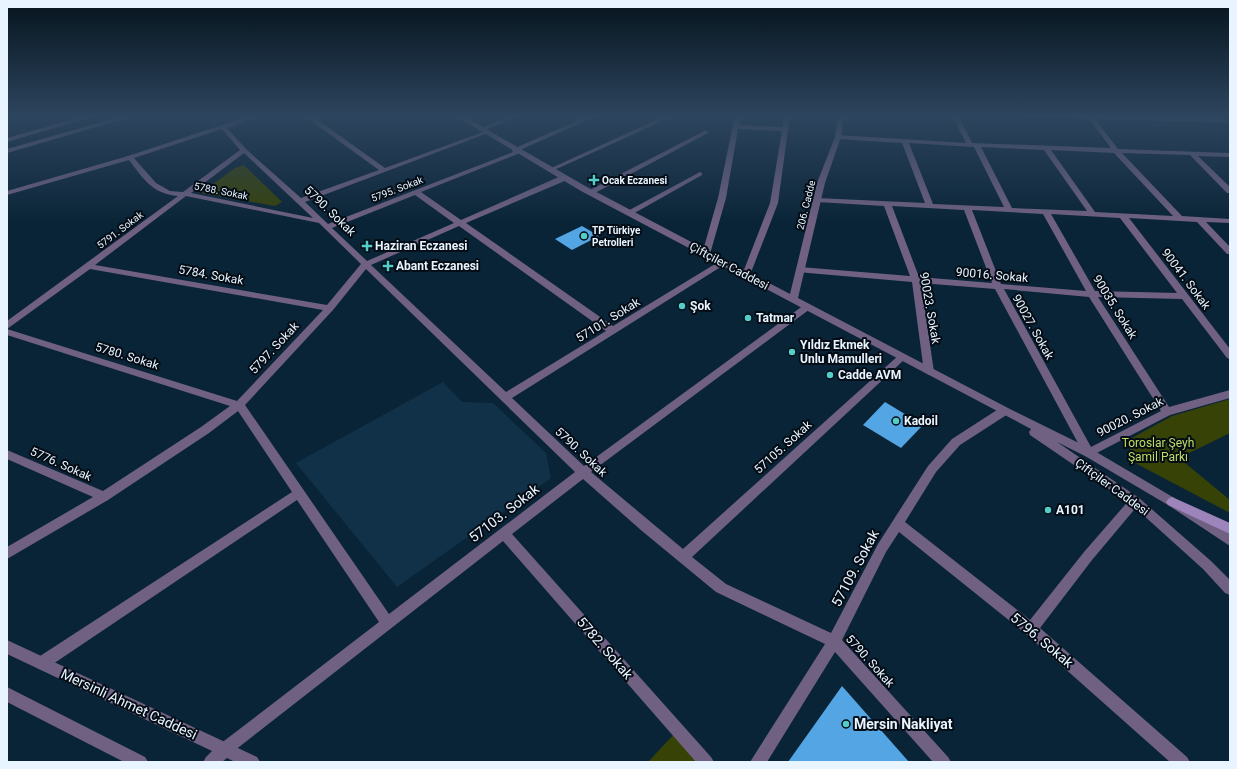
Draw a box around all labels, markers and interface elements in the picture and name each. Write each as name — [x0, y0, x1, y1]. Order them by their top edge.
street label: 5795. Sokak — [369, 174, 425, 204]
marker: Ocak Eczanesi — [589, 175, 599, 185]
place label: Ocak Eczanesi — [602, 175, 668, 186]
street label: 206. Cadde — [795, 179, 817, 231]
street label: 5788. Sokak — [193, 180, 250, 202]
street label: 5790. Sokak — [301, 183, 359, 240]
street label: 5791. Sokak — [95, 209, 146, 251]
place label: TP Türkiye Petrolleri — [592, 225, 641, 248]
marker: TP Türkiye Petrolleri — [579, 231, 589, 241]
place label: Haziran Eczanesi — [375, 239, 467, 253]
street label: Çiftçiler Caddesi — [687, 239, 771, 293]
marker: Haziran Eczanesi — [362, 241, 372, 251]
street label: 90041. Sokak — [1159, 246, 1214, 313]
place label: Abant Eczanesi — [396, 259, 479, 273]
marker: Abant Eczanesi — [383, 261, 393, 271]
street label: 5784. Sokak — [177, 262, 246, 288]
street label: 90016. Sokak — [955, 265, 1030, 285]
street label: 90023. Sokak — [917, 271, 943, 346]
street label: 90035. Sokak — [1090, 273, 1141, 342]
street label: 90027. Sokak — [1009, 292, 1057, 363]
street label: 57101. Sokak — [574, 294, 643, 345]
place label: Şok — [690, 299, 711, 313]
marker: Şok — [677, 301, 687, 311]
place label: Tatmar — [756, 311, 795, 325]
marker: Tatmar — [743, 313, 753, 323]
street label: 5797. Sokak — [246, 319, 302, 377]
place label: Yıldız Ekmek Unlu Mamulleri — [800, 338, 882, 366]
street label: 5780. Sokak — [93, 340, 161, 373]
marker: Yıldız Ekmek Unlu Mamulleri — [787, 347, 797, 357]
place label: Cadde AVM — [838, 368, 901, 382]
marker: Cadde AVM — [825, 370, 835, 380]
street label: 90020. Sokak — [1095, 394, 1166, 440]
place label: Kadoil — [904, 414, 938, 428]
marker: Kadoil — [891, 416, 901, 426]
street label: 57105. Sokak — [751, 417, 815, 476]
street label: 5790. Sokak — [552, 424, 610, 480]
park label: Toroslar Şeyh Şamil Parkı — [1122, 436, 1194, 464]
street label: 5776. Sokak — [28, 444, 95, 484]
street label: Çiftçiler Caddesi — [1072, 456, 1152, 518]
street label: 57103. Sokak — [466, 480, 543, 545]
place label: A101 — [1056, 503, 1085, 517]
marker: A101 — [1043, 505, 1053, 515]
street label: 57109. Sokak — [828, 526, 882, 609]
street label: 5796. Sokak — [1007, 609, 1077, 671]
street label: 5782. Sokak — [574, 614, 637, 683]
street label: 5790. Sokak — [843, 632, 898, 691]
street label: Mersinli Ahmet Caddesi — [58, 665, 200, 743]
place label: Mersin Nakliyat — [854, 716, 953, 732]
marker: Mersin Nakliyat — [841, 719, 851, 729]

